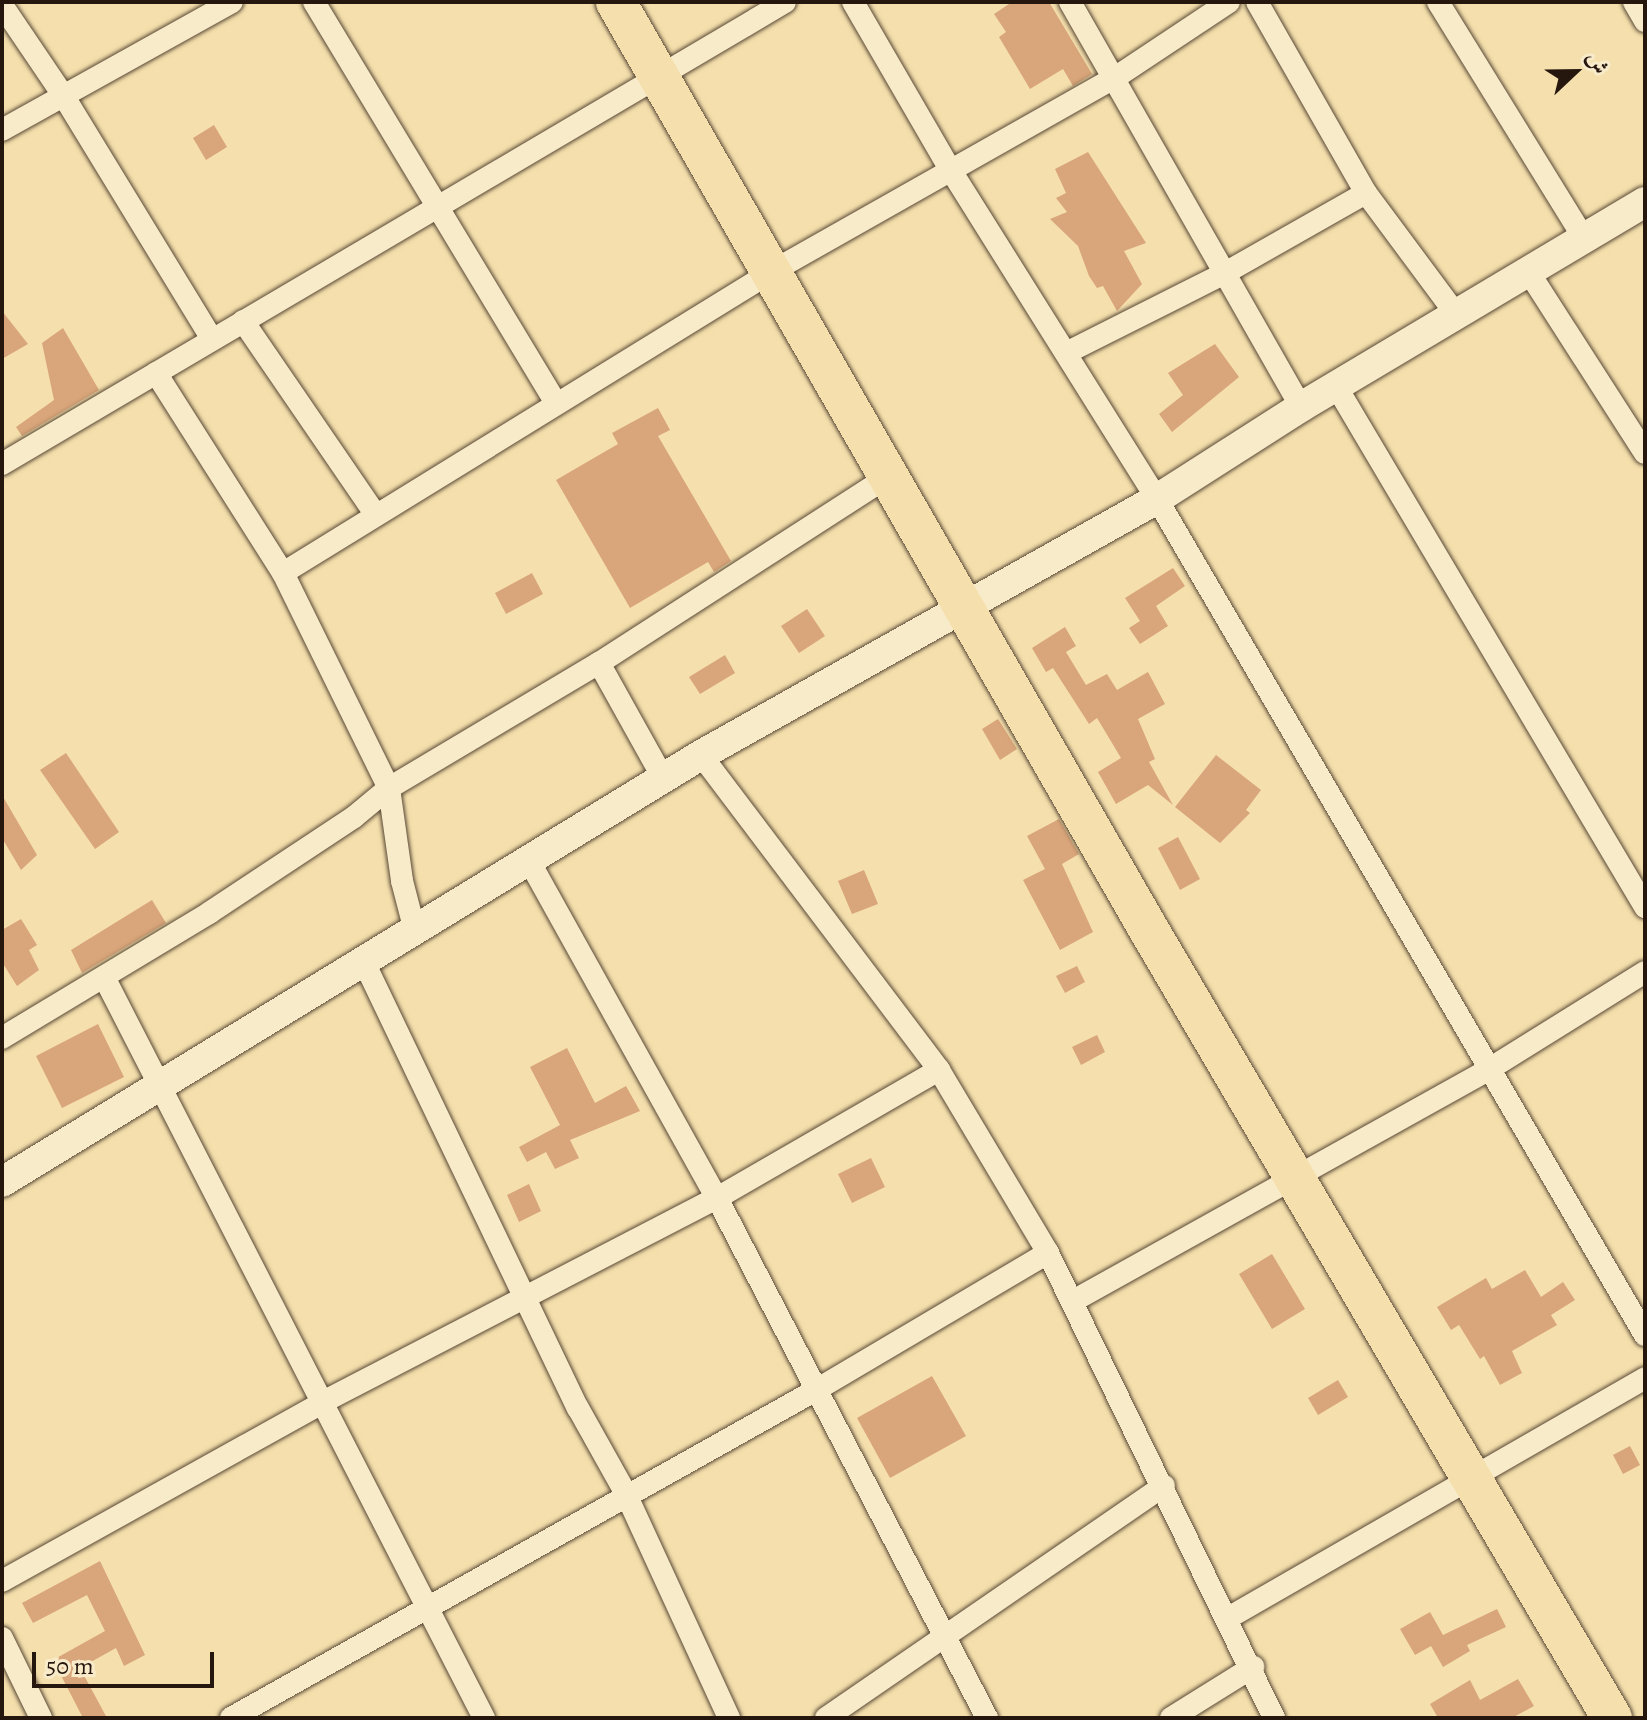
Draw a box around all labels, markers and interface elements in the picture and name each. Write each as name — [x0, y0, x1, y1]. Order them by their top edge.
north arrow — [1535, 32, 1615, 112]
text: ش — [1579, 47, 1615, 79]
scale bar — [36, 1636, 218, 1686]
text: 50 m — [46, 1650, 94, 1682]

